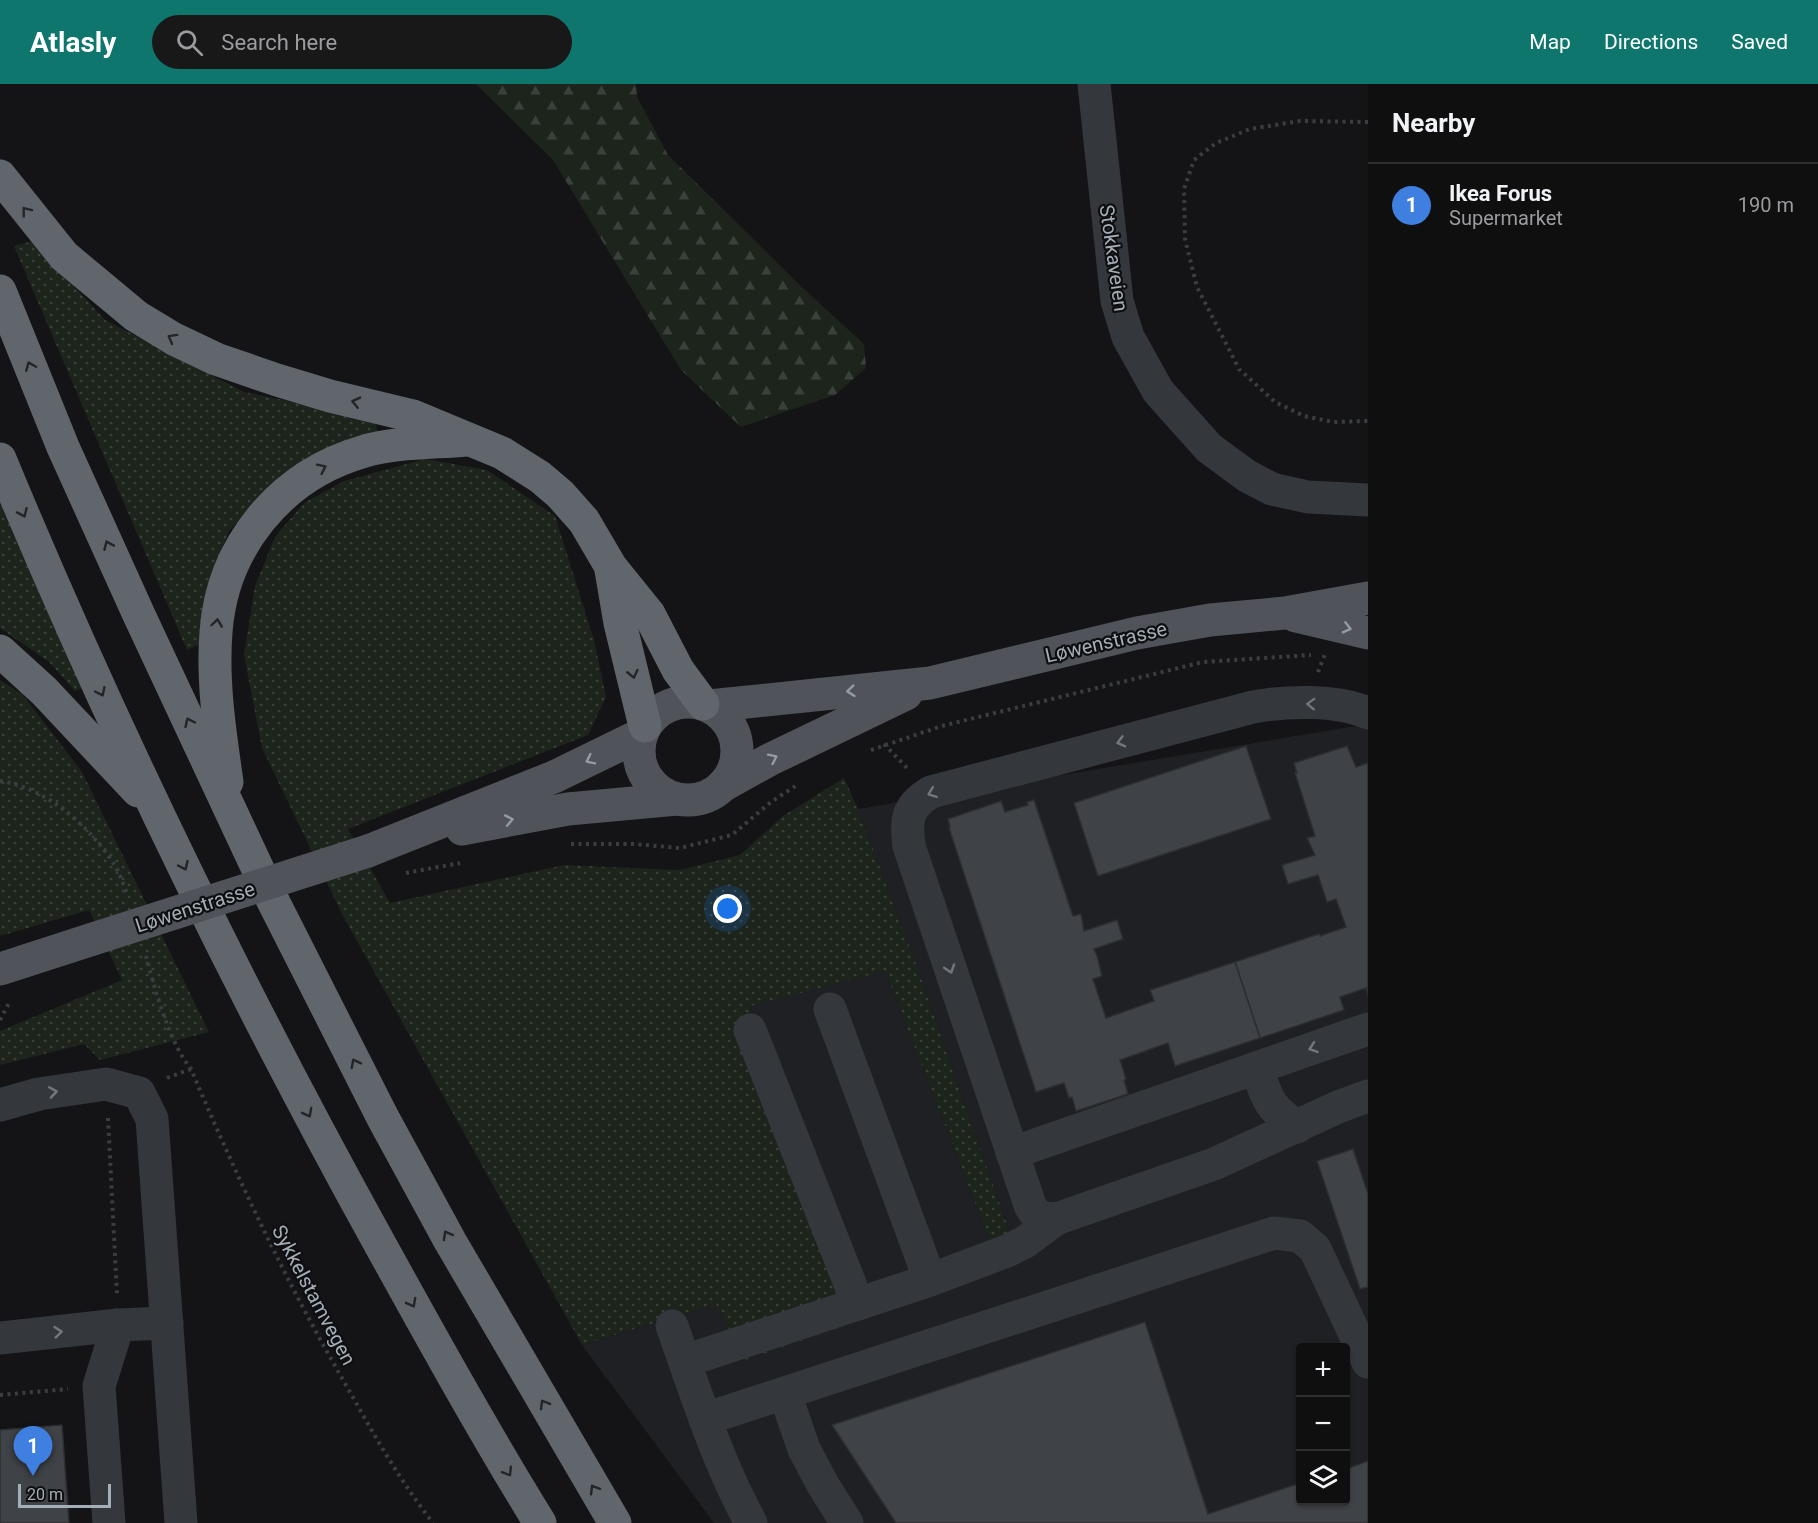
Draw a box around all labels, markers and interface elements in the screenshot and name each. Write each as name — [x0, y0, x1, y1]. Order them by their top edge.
search box — [152, 15, 572, 69]
text: Atlasly — [30, 26, 116, 59]
icon: search — [173, 26, 206, 59]
text: Search here — [221, 30, 337, 55]
text: Map — [1529, 30, 1571, 54]
text: Directions — [1604, 30, 1698, 54]
text: Saved — [1731, 30, 1788, 54]
text: Nearby — [1392, 108, 1475, 138]
text: Ikea Forus — [1449, 181, 1552, 206]
text: 1 — [1406, 193, 1417, 217]
text: 190 m — [1738, 193, 1794, 217]
street label: Stokkaveien — [1095, 203, 1133, 313]
one-way arrow — [23, 206, 34, 217]
text: Supermarket — [1449, 206, 1563, 230]
one-way arrow — [168, 334, 179, 345]
one-way arrow — [25, 361, 37, 372]
one-way arrow — [351, 397, 361, 410]
one-way arrow — [315, 464, 326, 475]
one-way arrow — [15, 507, 27, 518]
one-way arrow — [103, 541, 115, 552]
street label: Løwenstrasse — [1043, 616, 1169, 668]
one-way arrow — [211, 618, 223, 628]
one-way arrow — [1342, 621, 1352, 634]
one-way arrow — [626, 669, 639, 679]
one-way arrow — [93, 685, 105, 696]
one-way arrow — [846, 685, 855, 697]
one-way arrow — [1306, 697, 1315, 710]
one-way arrow — [184, 718, 196, 729]
one-way arrow — [1116, 735, 1126, 748]
one-way arrow — [585, 753, 596, 765]
one-way arrow — [767, 753, 778, 765]
one-way arrow — [928, 786, 939, 798]
one-way arrow — [503, 814, 513, 827]
one-way arrow — [176, 859, 188, 870]
street label: Løwenstrasse — [132, 876, 258, 938]
your location — [713, 894, 742, 923]
one-way arrow — [943, 963, 955, 974]
one-way arrow — [1308, 1041, 1319, 1054]
one-way arrow — [351, 1058, 362, 1069]
one-way arrow — [47, 1086, 57, 1099]
one-way arrow — [301, 1107, 312, 1117]
street label: Sykkelstamvegen — [267, 1221, 361, 1369]
one-way arrow — [443, 1231, 454, 1241]
one-way arrow — [405, 1297, 416, 1307]
one-way arrow — [54, 1327, 63, 1339]
map controls — [1296, 1343, 1350, 1505]
button: + — [1296, 1343, 1350, 1397]
button: − — [1296, 1397, 1350, 1451]
one-way arrow — [540, 1400, 551, 1410]
pin: 1 — [14, 1426, 52, 1476]
button: layers — [1296, 1451, 1350, 1505]
one-way arrow — [501, 1466, 513, 1476]
scale bar — [18, 1481, 111, 1508]
text: 20 m — [27, 1485, 63, 1504]
one-way arrow — [590, 1485, 602, 1495]

